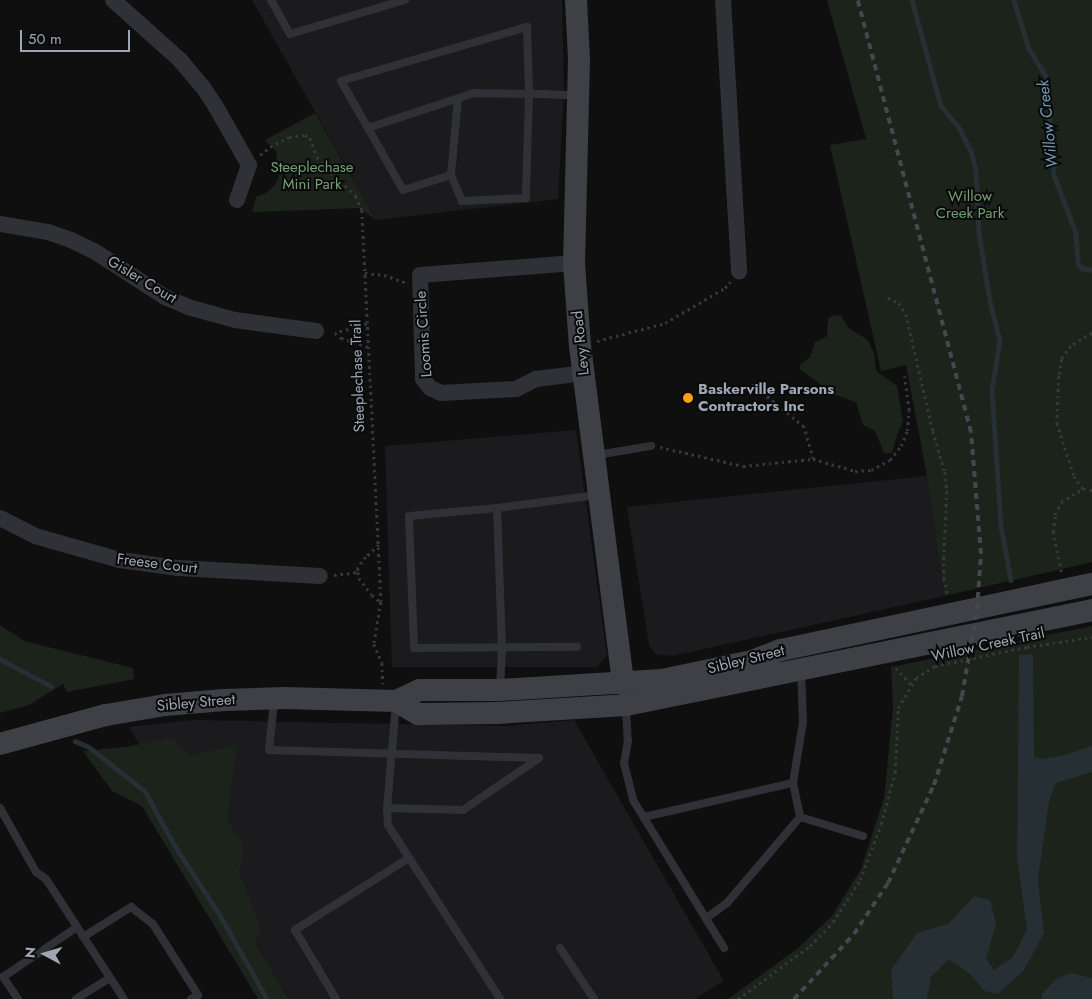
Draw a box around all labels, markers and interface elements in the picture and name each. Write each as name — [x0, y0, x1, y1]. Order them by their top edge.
scale bar — [22, 20, 132, 52]
text: 50 m — [28, 28, 62, 50]
water label: Willow Creek — [1034, 79, 1062, 169]
park label: Steeplechase Mini Park — [270, 158, 354, 193]
park label: Willow Creek Park — [936, 187, 1004, 222]
street label: Gisler Court — [104, 252, 180, 308]
street label: Loomis Circle — [412, 290, 436, 378]
street label: Levy Road — [569, 310, 593, 376]
street label: Steeplechase Trail — [347, 319, 369, 433]
place label: Baskerville Parsons Contractors Inc — [698, 380, 834, 415]
marker: Baskerville Parsons Contractors Inc — [682, 392, 694, 404]
street label: Freese Court — [116, 550, 198, 578]
street label: Willow Creek Trail — [930, 624, 1046, 666]
street label: Sibley Street — [706, 642, 786, 678]
street label: Sibley Street — [156, 691, 236, 715]
north arrow — [20, 929, 70, 979]
text: N — [20, 946, 41, 959]

